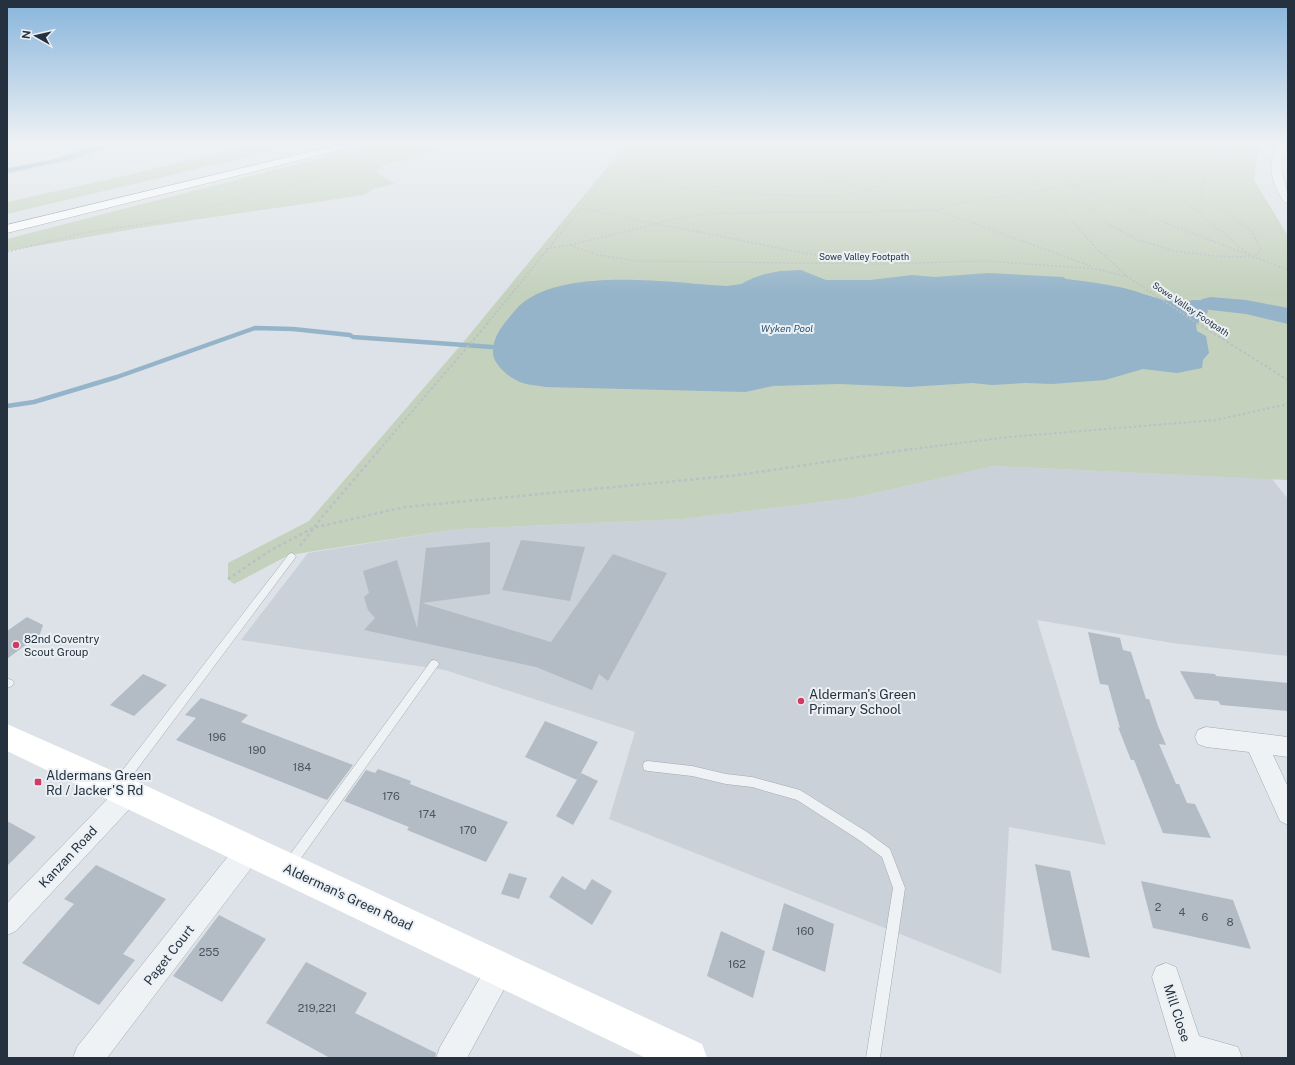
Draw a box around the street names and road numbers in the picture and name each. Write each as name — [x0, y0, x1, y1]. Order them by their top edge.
street label: Sowe Valley Footpath — [819, 251, 909, 262]
street label: Sowe Valley Footpath — [1151, 279, 1231, 339]
street label: Kanzan Road — [36, 823, 100, 891]
street label: Alderman's Green Road — [281, 860, 415, 934]
street label: Paget Court — [141, 922, 197, 988]
street label: Mill Close — [1161, 982, 1193, 1044]

